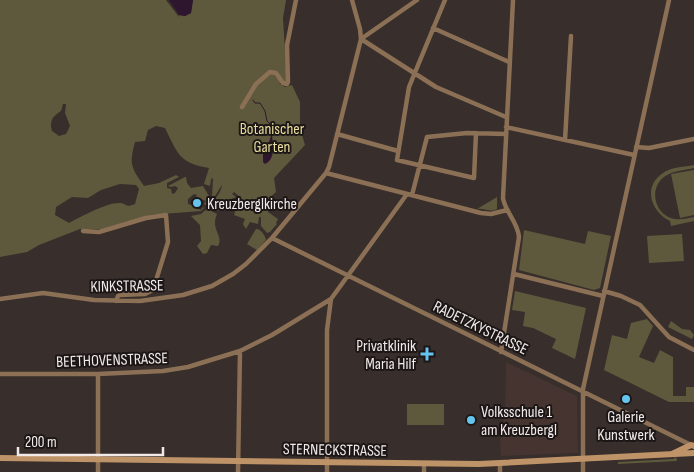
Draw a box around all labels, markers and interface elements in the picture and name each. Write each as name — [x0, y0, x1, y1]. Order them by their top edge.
park label: Botanischer Garten — [240, 120, 305, 157]
place label: Kreuzberglkirche — [207, 195, 297, 214]
marker: Kreuzberglkirche — [191, 197, 203, 209]
street label: KINKSTRASSE — [90, 276, 164, 297]
street label: RADETZKYSTRASSE — [430, 297, 531, 359]
place label: Privatklinik Maria Hilf — [356, 337, 416, 374]
marker: Privatklinik Maria Hilf — [420, 347, 434, 361]
street label: BEETHOVENSTRASSE — [56, 349, 168, 372]
marker: Galerie Kunstwerk — [620, 393, 632, 405]
place label: Volksschule 1 am Kreuzbergl — [481, 403, 557, 440]
place label: Galerie Kunstwerk — [597, 408, 655, 445]
marker: Volksschule 1 am Kreuzbergl — [465, 414, 477, 426]
scale bar — [18, 424, 162, 456]
text: 200 m — [25, 433, 57, 452]
street label: STERNECKSTRASSE — [283, 440, 387, 461]

